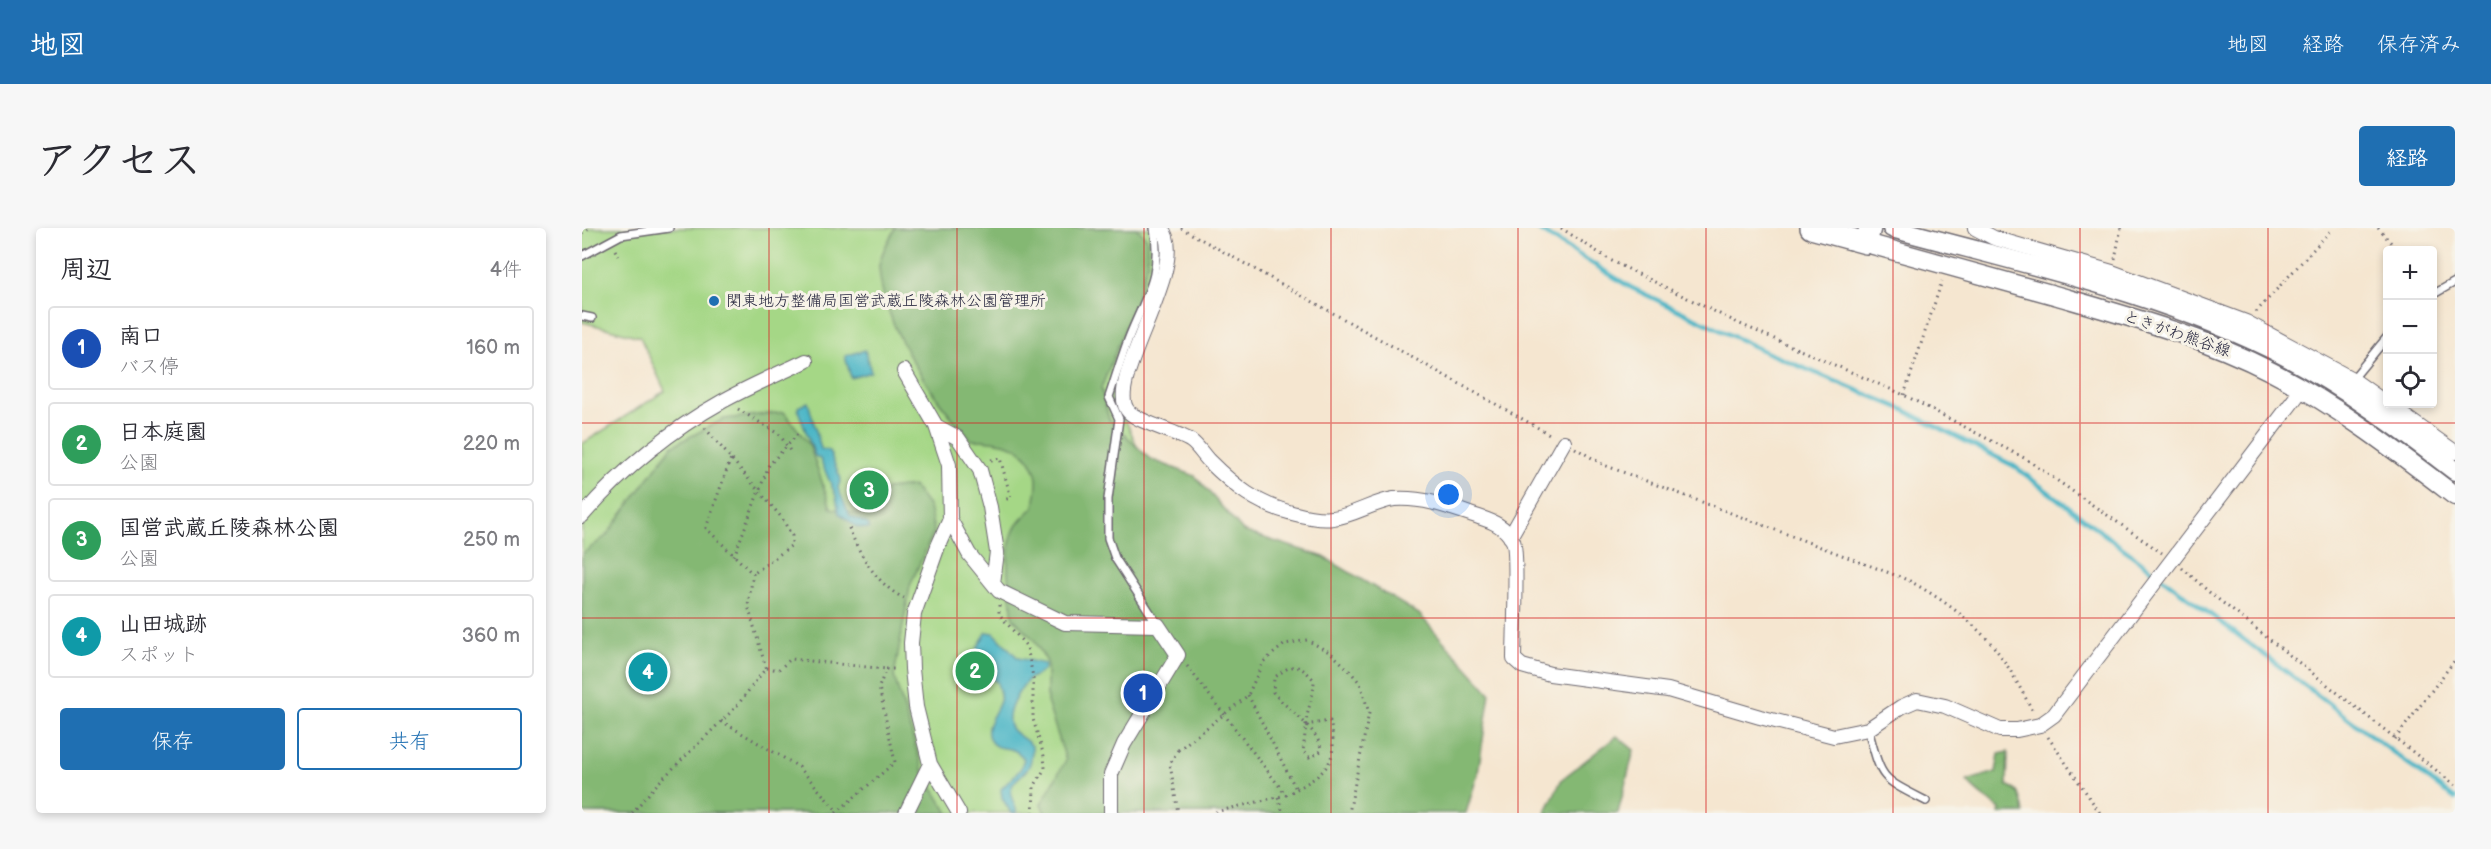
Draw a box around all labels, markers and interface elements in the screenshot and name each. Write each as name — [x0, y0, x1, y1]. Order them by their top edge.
text: 地図 — [30, 29, 86, 62]
text: 地図 — [2227, 32, 2269, 57]
text: 経路 — [2302, 32, 2344, 57]
text: 保存済み — [2377, 32, 2461, 57]
button: 経路 — [2359, 126, 2455, 186]
text: アクセス — [36, 136, 201, 187]
map controls — [2383, 246, 2437, 408]
button: + — [2383, 246, 2437, 300]
text: 周辺 — [60, 255, 112, 286]
text: 4件 — [490, 258, 522, 282]
place label: 関東地方整備局国営武蔵丘陵森林公園管理所 — [726, 292, 1046, 311]
marker: 関東地方整備局国営武蔵丘陵森林公園管理所 — [707, 294, 721, 308]
button: − — [2383, 300, 2437, 354]
street label: ときがわ熊谷線 — [2121, 307, 2233, 361]
text: 南口 — [119, 323, 163, 350]
text: 1 — [77, 336, 86, 360]
text: 160 m — [466, 336, 520, 360]
button: locate — [2383, 354, 2437, 408]
text: バス停 — [119, 355, 179, 379]
text: 日本庭園 — [119, 419, 207, 446]
text: 2 — [76, 432, 87, 456]
text: 220 m — [463, 432, 520, 456]
text: 公園 — [119, 451, 159, 475]
pin: 3 — [850, 468, 888, 512]
your location — [1434, 480, 1463, 509]
text: 国営武蔵丘陵森林公園 — [119, 515, 339, 542]
text: 3 — [76, 528, 87, 552]
text: 250 m — [463, 528, 520, 552]
text: 公園 — [119, 547, 159, 571]
text: 山田城跡 — [119, 611, 207, 638]
text: 4 — [76, 624, 87, 648]
text: 360 m — [462, 624, 520, 648]
text: スポット — [119, 643, 199, 667]
pin: 2 — [956, 648, 994, 694]
pin: 4 — [628, 650, 668, 694]
pin: 1 — [1124, 670, 1162, 716]
button: 保存 — [60, 708, 285, 770]
button: 共有 — [297, 708, 522, 770]

